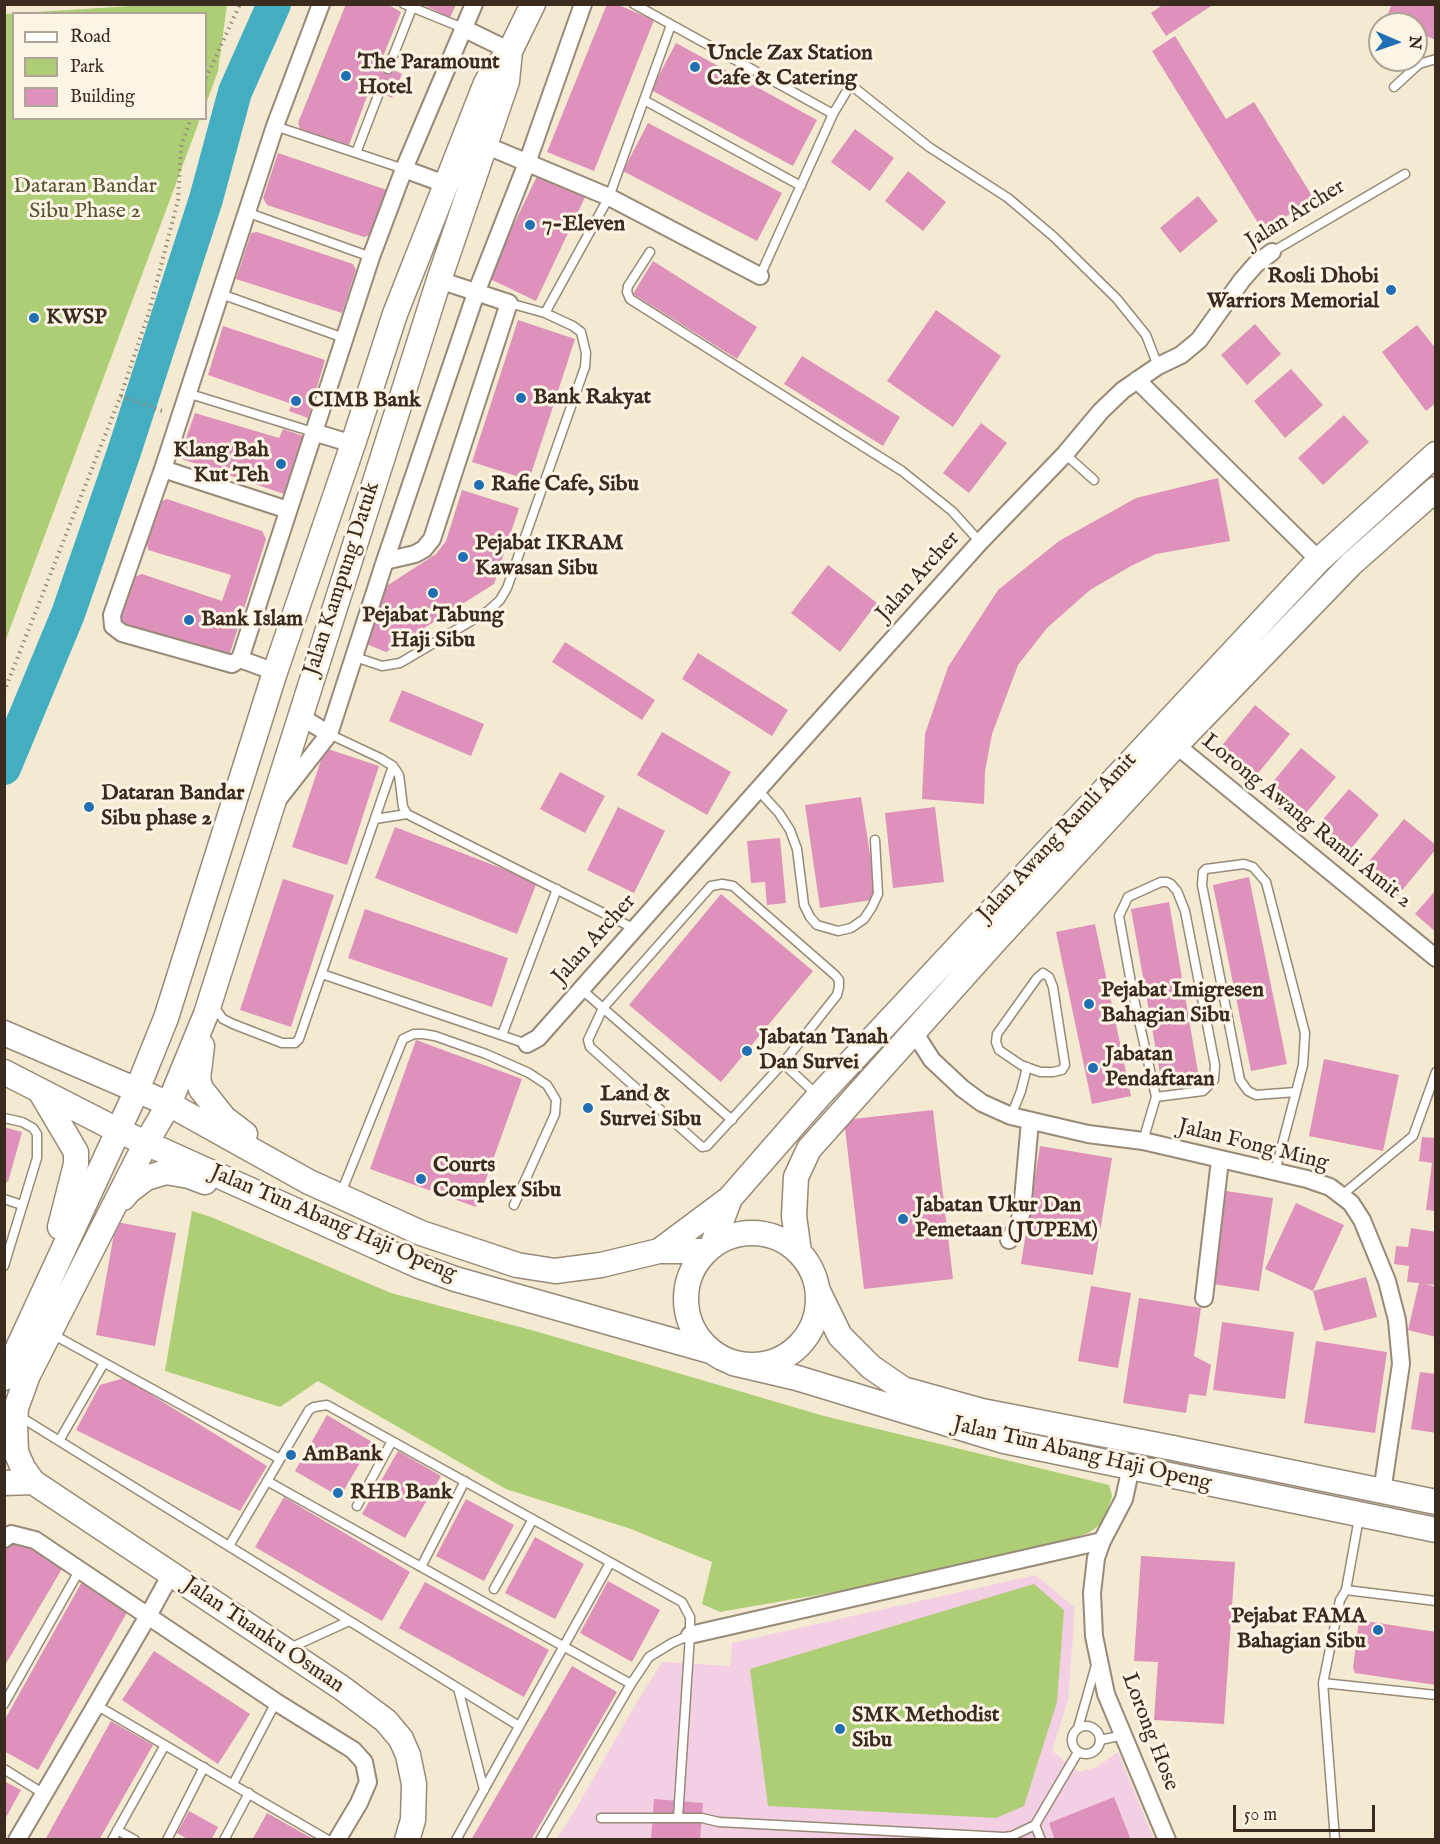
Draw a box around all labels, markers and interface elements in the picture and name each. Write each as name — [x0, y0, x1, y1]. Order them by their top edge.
legend — [12, 12, 207, 120]
north arrow — [1368, 12, 1428, 72]
text: Road — [70, 26, 111, 49]
text: N — [1404, 35, 1424, 50]
place label: Uncle Zax Station Cafe & Catering — [707, 41, 873, 92]
place label: The Paramount Hotel — [358, 50, 500, 101]
text: Park — [70, 56, 104, 79]
marker: Uncle Zax Station Cafe & Catering — [688, 60, 702, 74]
marker: The Paramount Hotel — [339, 69, 353, 83]
text: Building — [70, 86, 135, 109]
park label: Dataran Bandar Sibu Phase 2 — [13, 174, 157, 226]
street label: Jalan Archer — [1241, 174, 1351, 256]
place label: 7-Eleven — [542, 212, 625, 238]
marker: 7-Eleven — [523, 218, 537, 232]
place label: Rosli Dhobi Warriors Memorial — [1207, 264, 1379, 316]
marker: Rosli Dhobi Warriors Memorial — [1384, 283, 1398, 297]
place label: KWSP — [46, 305, 107, 331]
marker: KWSP — [27, 311, 41, 325]
place label: Bank Rakyat — [533, 385, 651, 411]
place label: CIMB Bank — [308, 388, 421, 414]
marker: Bank Rakyat — [514, 391, 528, 405]
marker: CIMB Bank — [289, 394, 303, 408]
place label: Klang Bah Kut Teh — [173, 438, 269, 490]
marker: Klang Bah Kut Teh — [274, 457, 288, 471]
place label: Rafie Cafe, Sibu — [491, 472, 639, 498]
marker: Rafie Cafe, Sibu — [472, 478, 486, 492]
street label: Jalan Kampung Datuk — [299, 479, 387, 679]
street label: Jalan Archer — [872, 526, 966, 628]
place label: Pejabat IKRAM Kawasan Sibu — [475, 531, 623, 582]
marker: Pejabat IKRAM Kawasan Sibu — [456, 550, 470, 564]
marker: Pejabat Tabung Haji Sibu — [426, 586, 440, 600]
place label: Pejabat Tabung Haji Sibu — [362, 603, 504, 654]
place label: Bank Islam — [201, 607, 303, 633]
marker: Bank Islam — [182, 613, 196, 627]
street label: Lorong Awang Ramli Amit 2 — [1196, 729, 1416, 915]
street label: Jalan Awang Ramli Amit — [973, 748, 1143, 928]
place label: Dataran Bandar Sibu phase 2 — [101, 781, 244, 832]
marker: Dataran Bandar Sibu phase 2 — [82, 800, 96, 814]
street label: Jalan Archer — [548, 889, 642, 991]
place label: Pejabat Imigresen Bahagian Sibu — [1101, 978, 1264, 1030]
marker: Pejabat Imigresen Bahagian Sibu — [1082, 997, 1096, 1011]
place label: Jabatan Tanah Dan Survei — [759, 1025, 889, 1076]
place label: Jabatan Pendaftaran — [1105, 1042, 1215, 1094]
marker: Jabatan Tanah Dan Survei — [740, 1044, 754, 1058]
marker: Jabatan Pendaftaran — [1086, 1061, 1100, 1075]
place label: Land & Survei Sibu — [600, 1082, 701, 1134]
marker: Land & Survei Sibu — [581, 1101, 595, 1115]
street label: Jalan Fong Ming — [1175, 1115, 1331, 1177]
place label: Courts Complex Sibu — [433, 1153, 561, 1204]
street label: Jalan Tun Abang Haji Openg — [206, 1160, 460, 1288]
marker: Courts Complex Sibu — [414, 1172, 428, 1186]
place label: Jabatan Ukur Dan Pemetaan (JUPEM) — [915, 1193, 1098, 1244]
marker: Jabatan Ukur Dan Pemetaan (JUPEM) — [896, 1212, 910, 1226]
street label: Jalan Tun Abang Haji Openg — [950, 1412, 1214, 1498]
place label: AmBank — [303, 1442, 382, 1468]
marker: AmBank — [284, 1448, 298, 1462]
place label: RHB Bank — [350, 1480, 452, 1506]
marker: RHB Bank — [331, 1486, 345, 1500]
street label: Jalan Tuanku Osman — [177, 1572, 349, 1700]
place label: Pejabat FAMA Bahagian Sibu — [1231, 1604, 1366, 1656]
marker: Pejabat FAMA Bahagian Sibu — [1371, 1623, 1385, 1637]
street label: Lorong Hose — [1114, 1669, 1184, 1795]
place label: SMK Methodist Sibu — [852, 1703, 999, 1754]
marker: SMK Methodist Sibu — [833, 1722, 847, 1736]
scale bar — [1236, 1793, 1378, 1831]
text: 50 m — [1244, 1804, 1277, 1827]

